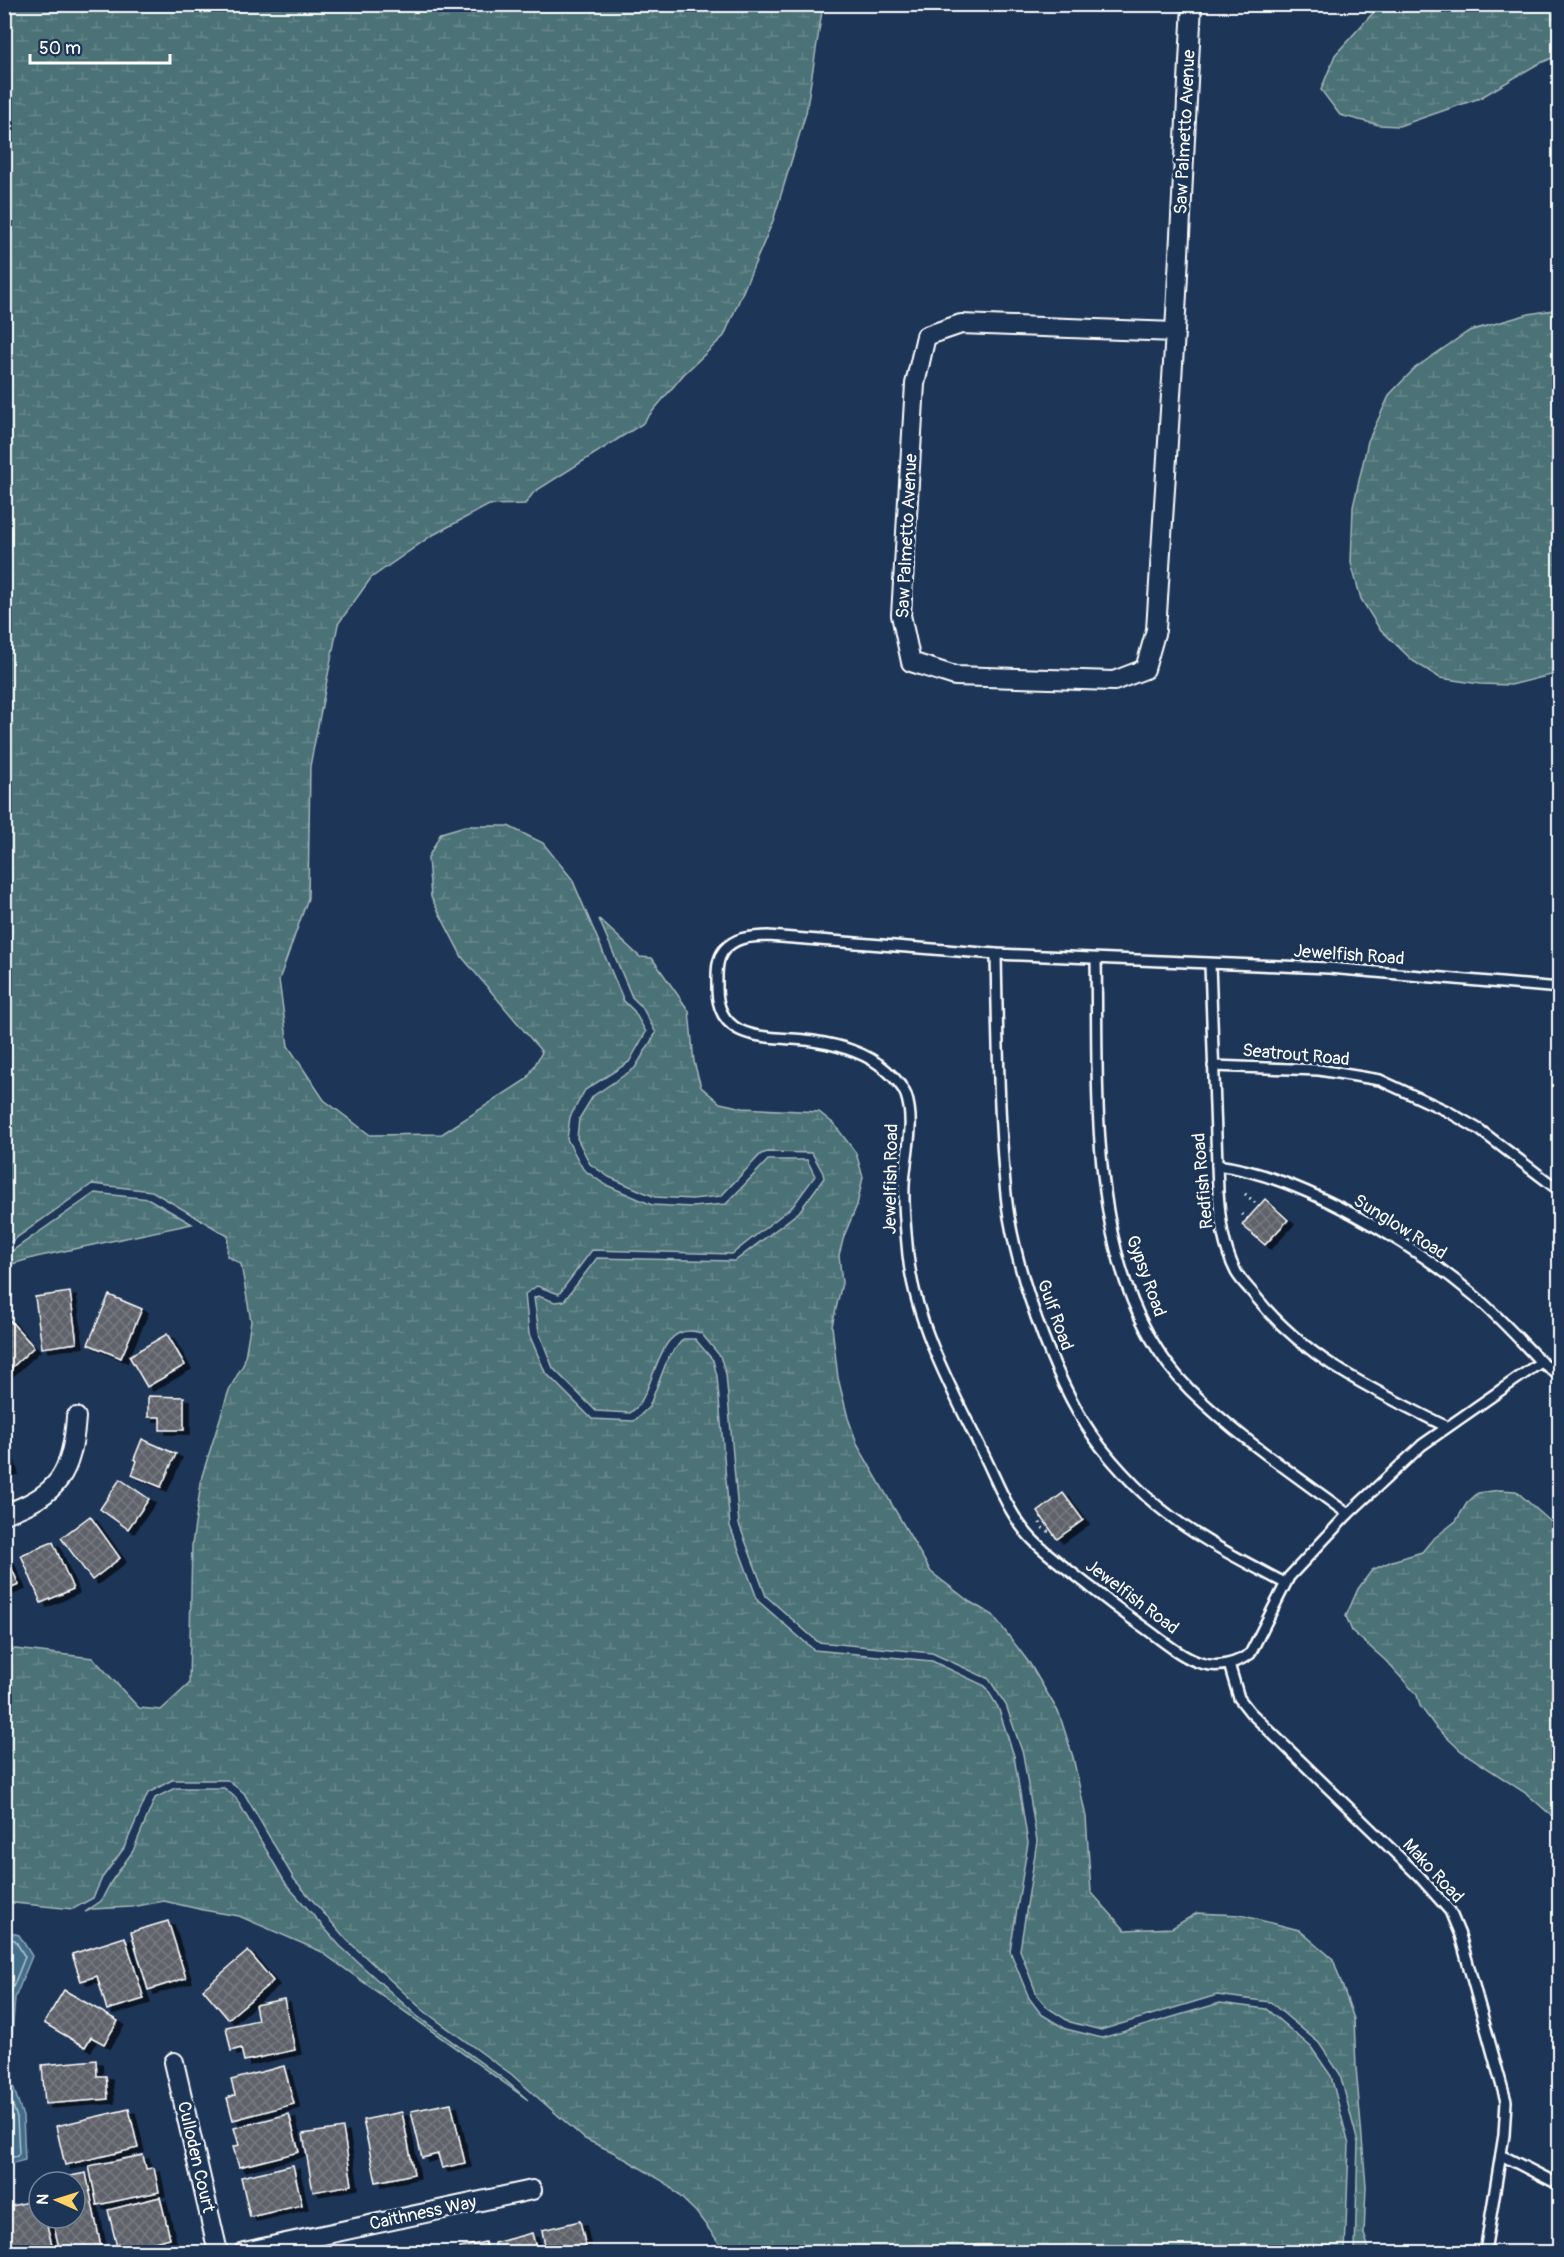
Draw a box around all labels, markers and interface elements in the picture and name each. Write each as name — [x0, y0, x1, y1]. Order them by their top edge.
scale bar — [30, 27, 170, 65]
text: 50 m — [39, 37, 81, 60]
street label: Saw Palmetto Avenue — [1169, 49, 1201, 215]
street label: Saw Palmetto Avenue — [891, 453, 923, 619]
street label: Jewelfish Road — [1293, 940, 1405, 970]
street label: Seatrout Road — [1241, 1039, 1351, 1071]
street label: Jewelfish Road — [879, 1123, 903, 1235]
street label: Redfish Road — [1187, 1132, 1219, 1230]
street label: Sunglow Road — [1349, 1189, 1451, 1265]
street label: Gypsy Road — [1121, 1232, 1171, 1320]
street label: Gulf Road — [1032, 1276, 1078, 1354]
street label: Jewelfish Road — [1081, 1554, 1183, 1640]
street label: Mako Road — [1397, 1834, 1469, 1908]
street label: Culloden Court — [172, 2099, 220, 2216]
north arrow — [27, 2170, 87, 2230]
street label: Caithness Way — [367, 2190, 479, 2236]
text: N — [33, 2193, 53, 2205]

